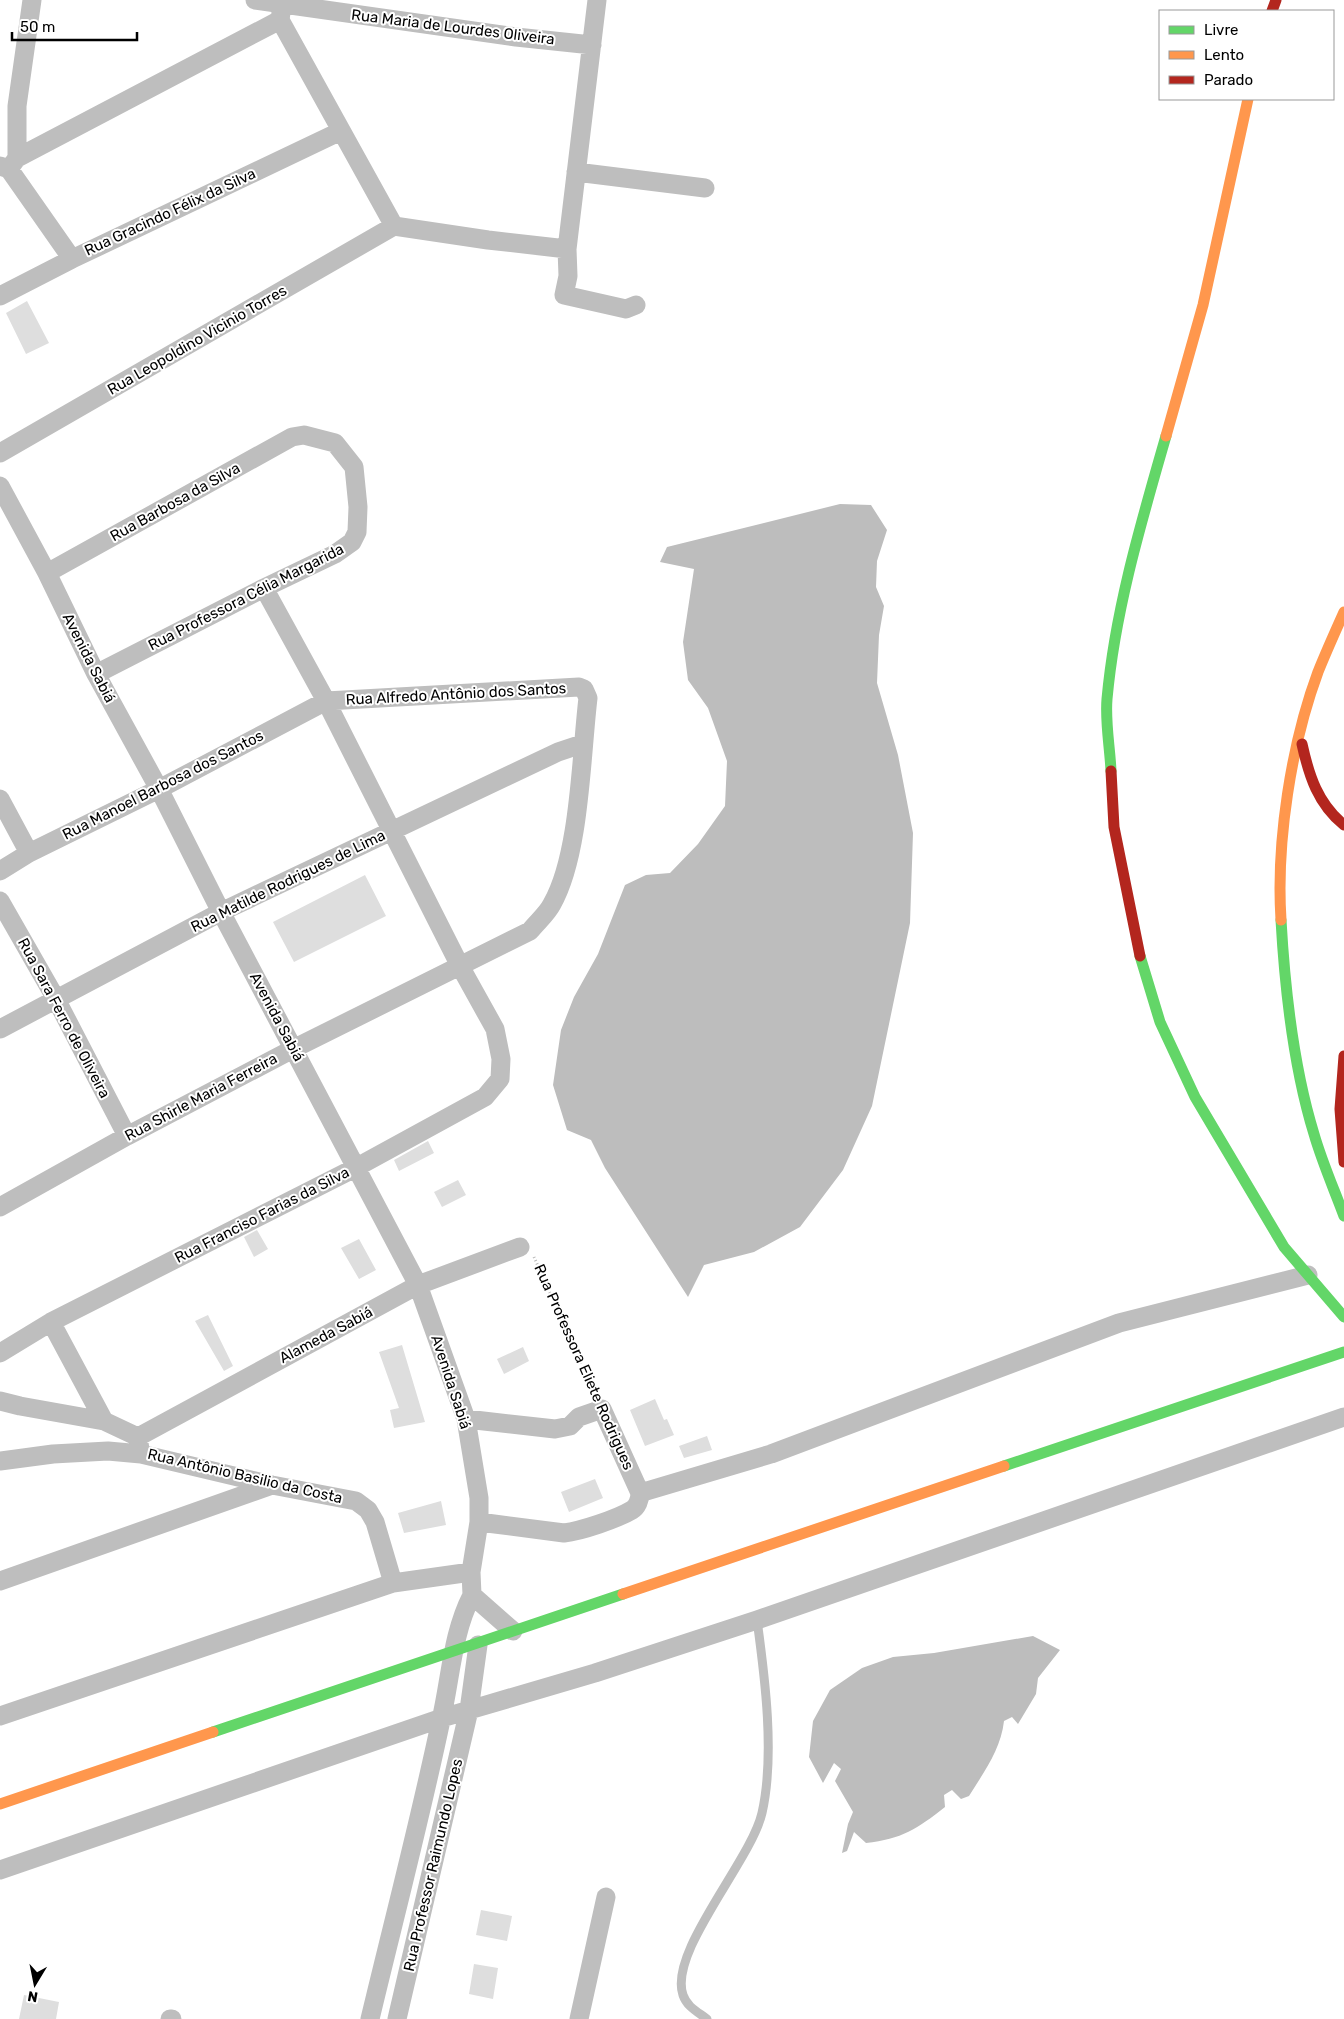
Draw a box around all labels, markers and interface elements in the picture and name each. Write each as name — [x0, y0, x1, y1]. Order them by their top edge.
street label: Rua Maria de Lourdes Oliveira — [350, 6, 556, 48]
scale bar — [12, 10, 138, 42]
legend — [1159, 10, 1334, 100]
text: 50 m — [20, 18, 55, 36]
text: Livre — [1204, 21, 1238, 39]
text: Lento — [1204, 46, 1244, 64]
text: Parado — [1204, 71, 1253, 89]
street label: Rua Gracindo Félix da Silva — [81, 164, 259, 260]
street label: Rua Leopoldino Vicinio Torres — [104, 281, 290, 399]
street label: Rua Barbosa da Silva — [107, 459, 243, 545]
street label: Rua Professora Célia Margarida — [145, 540, 347, 654]
street label: Avenida Sabiá — [59, 610, 119, 706]
street label: Rua Alfredo Antônio dos Santos — [345, 679, 567, 709]
street label: Rua Manoel Barbosa dos Santos — [60, 726, 267, 844]
street label: Rua Matilde Rodrigues de Lima — [188, 826, 388, 936]
street label: Rua Sara Ferro de Oliveira — [14, 935, 114, 1101]
street label: Avenida Sabiá — [246, 969, 308, 1065]
street label: Rua Shirle Maria Ferreira — [122, 1049, 280, 1145]
street label: Rua Franciso Farias da Silva — [172, 1163, 352, 1267]
street label: Rua Professora Eliete Rodrigues — [530, 1261, 638, 1473]
street label: Alameda Sabiá — [276, 1303, 376, 1367]
street label: Avenida Sabiá — [427, 1333, 475, 1431]
street label: Rua Antônio Basilio da Costa — [146, 1445, 344, 1507]
street label: Rua Professor Raimundo Lopes — [400, 1757, 466, 1973]
north arrow — [10, 1959, 60, 2009]
text: N — [26, 1987, 39, 2006]

